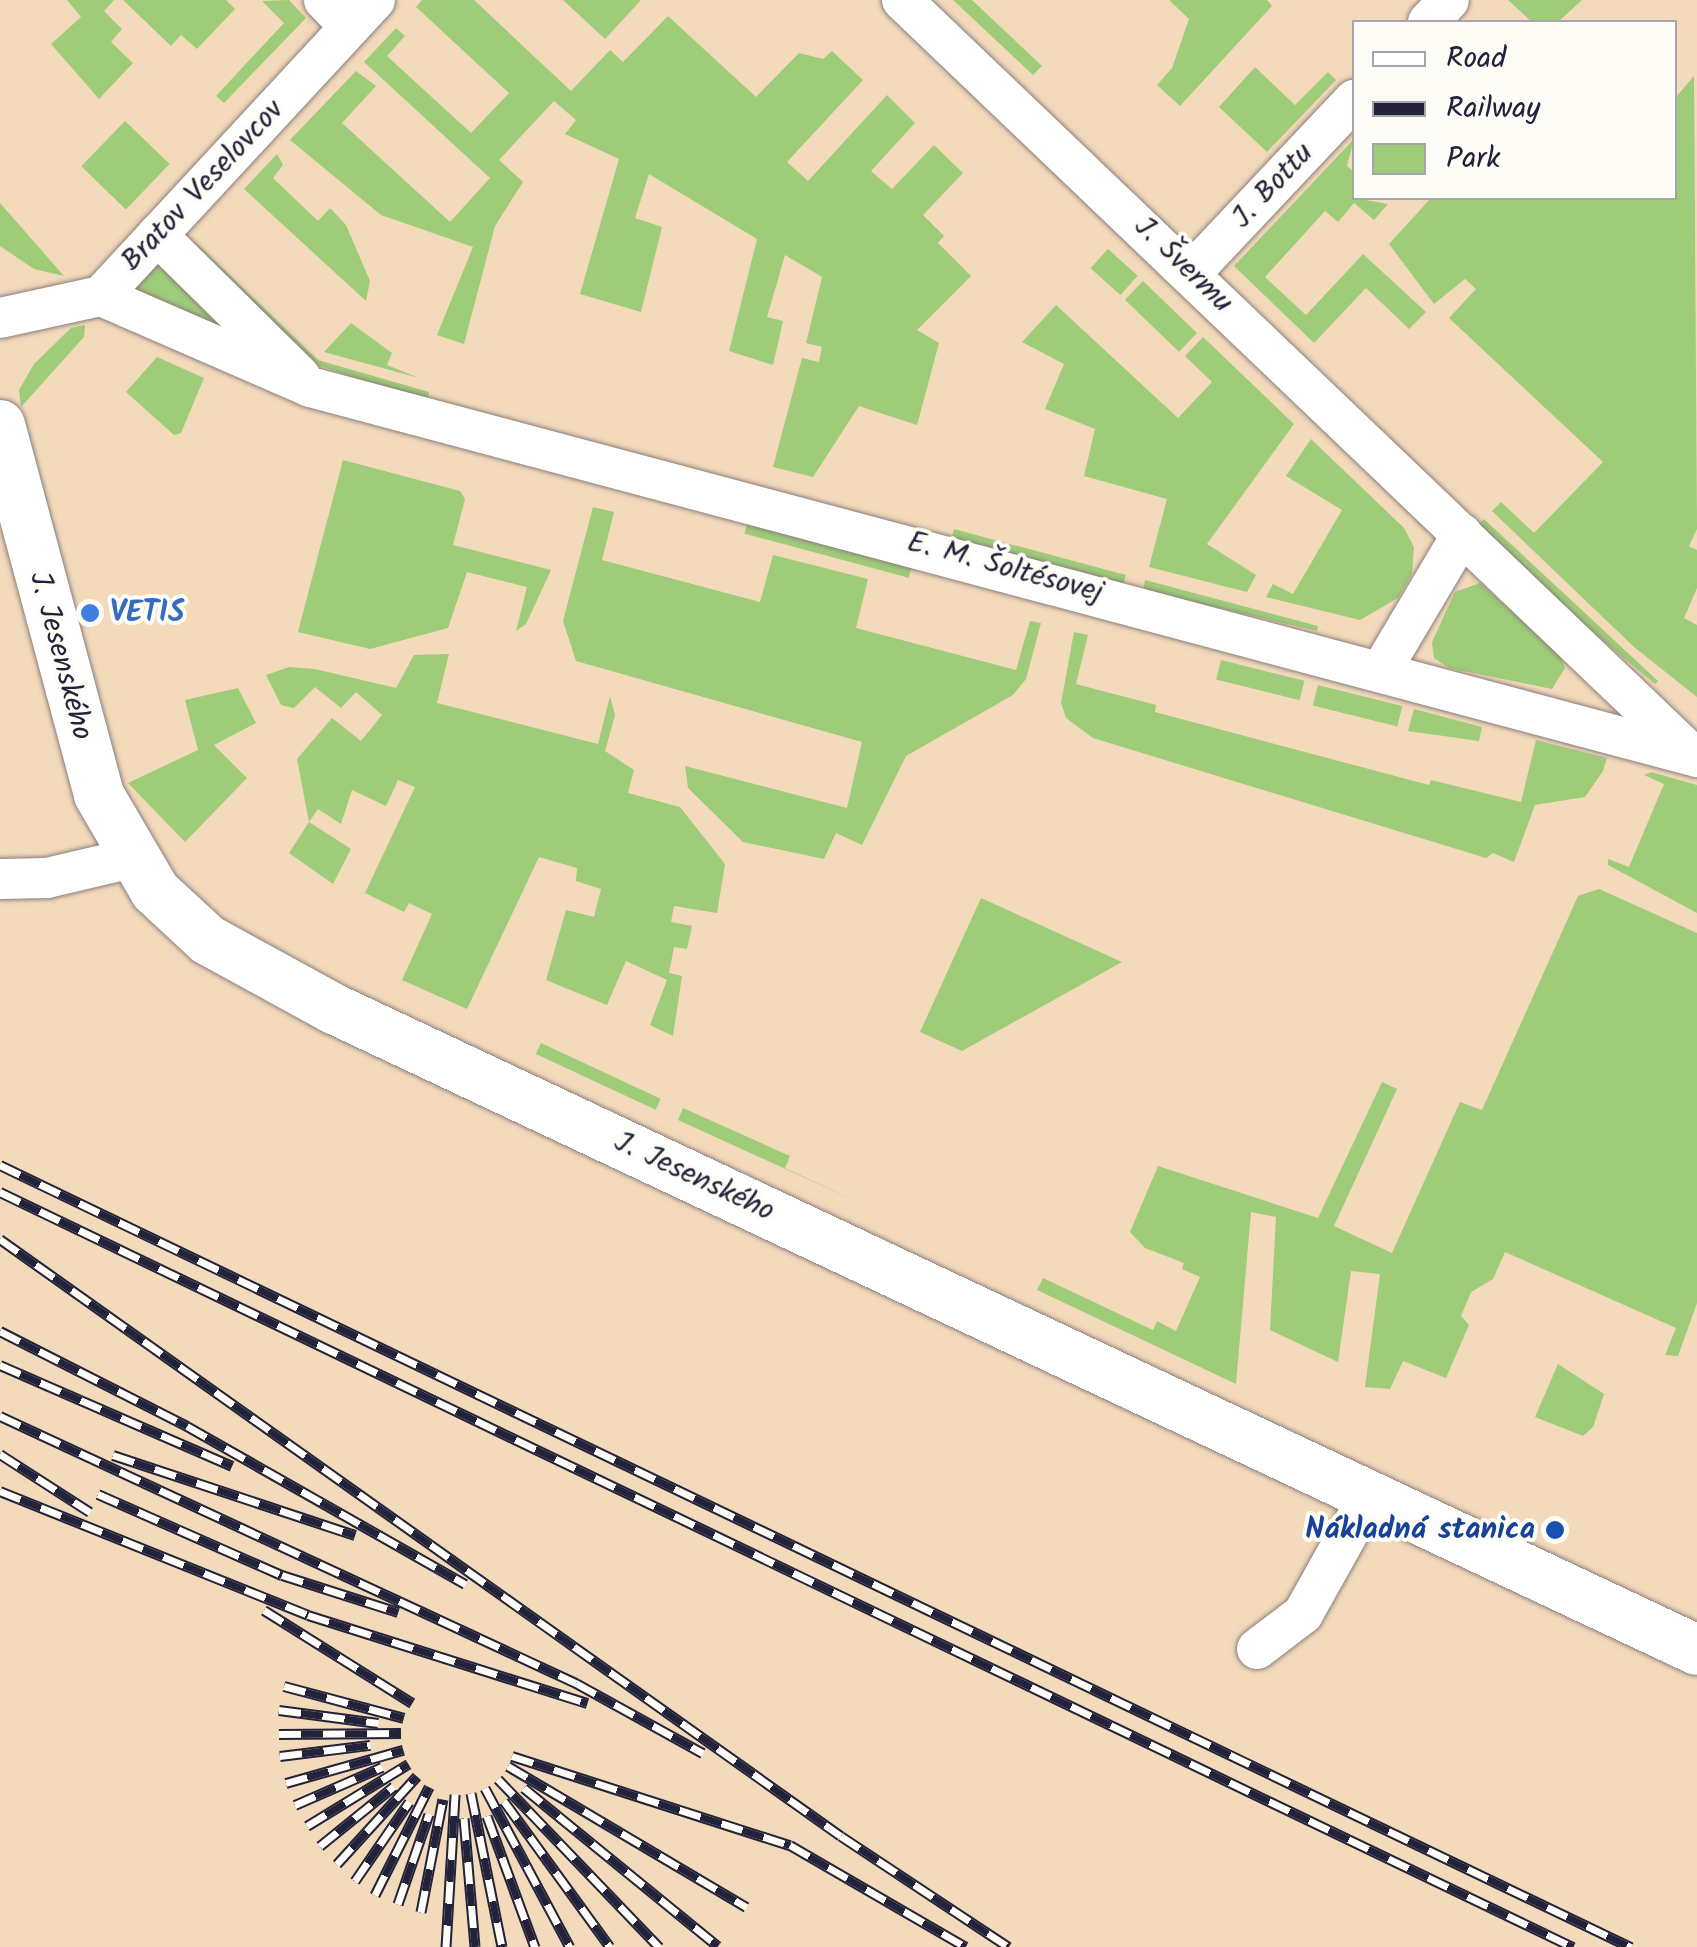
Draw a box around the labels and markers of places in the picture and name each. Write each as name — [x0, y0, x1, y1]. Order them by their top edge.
place label: VETIS — [110, 595, 185, 631]
marker: VETIS — [79, 602, 101, 624]
place label: Nákladná stanica — [1305, 1512, 1535, 1548]
marker: Nákladná stanica — [1544, 1519, 1566, 1541]

